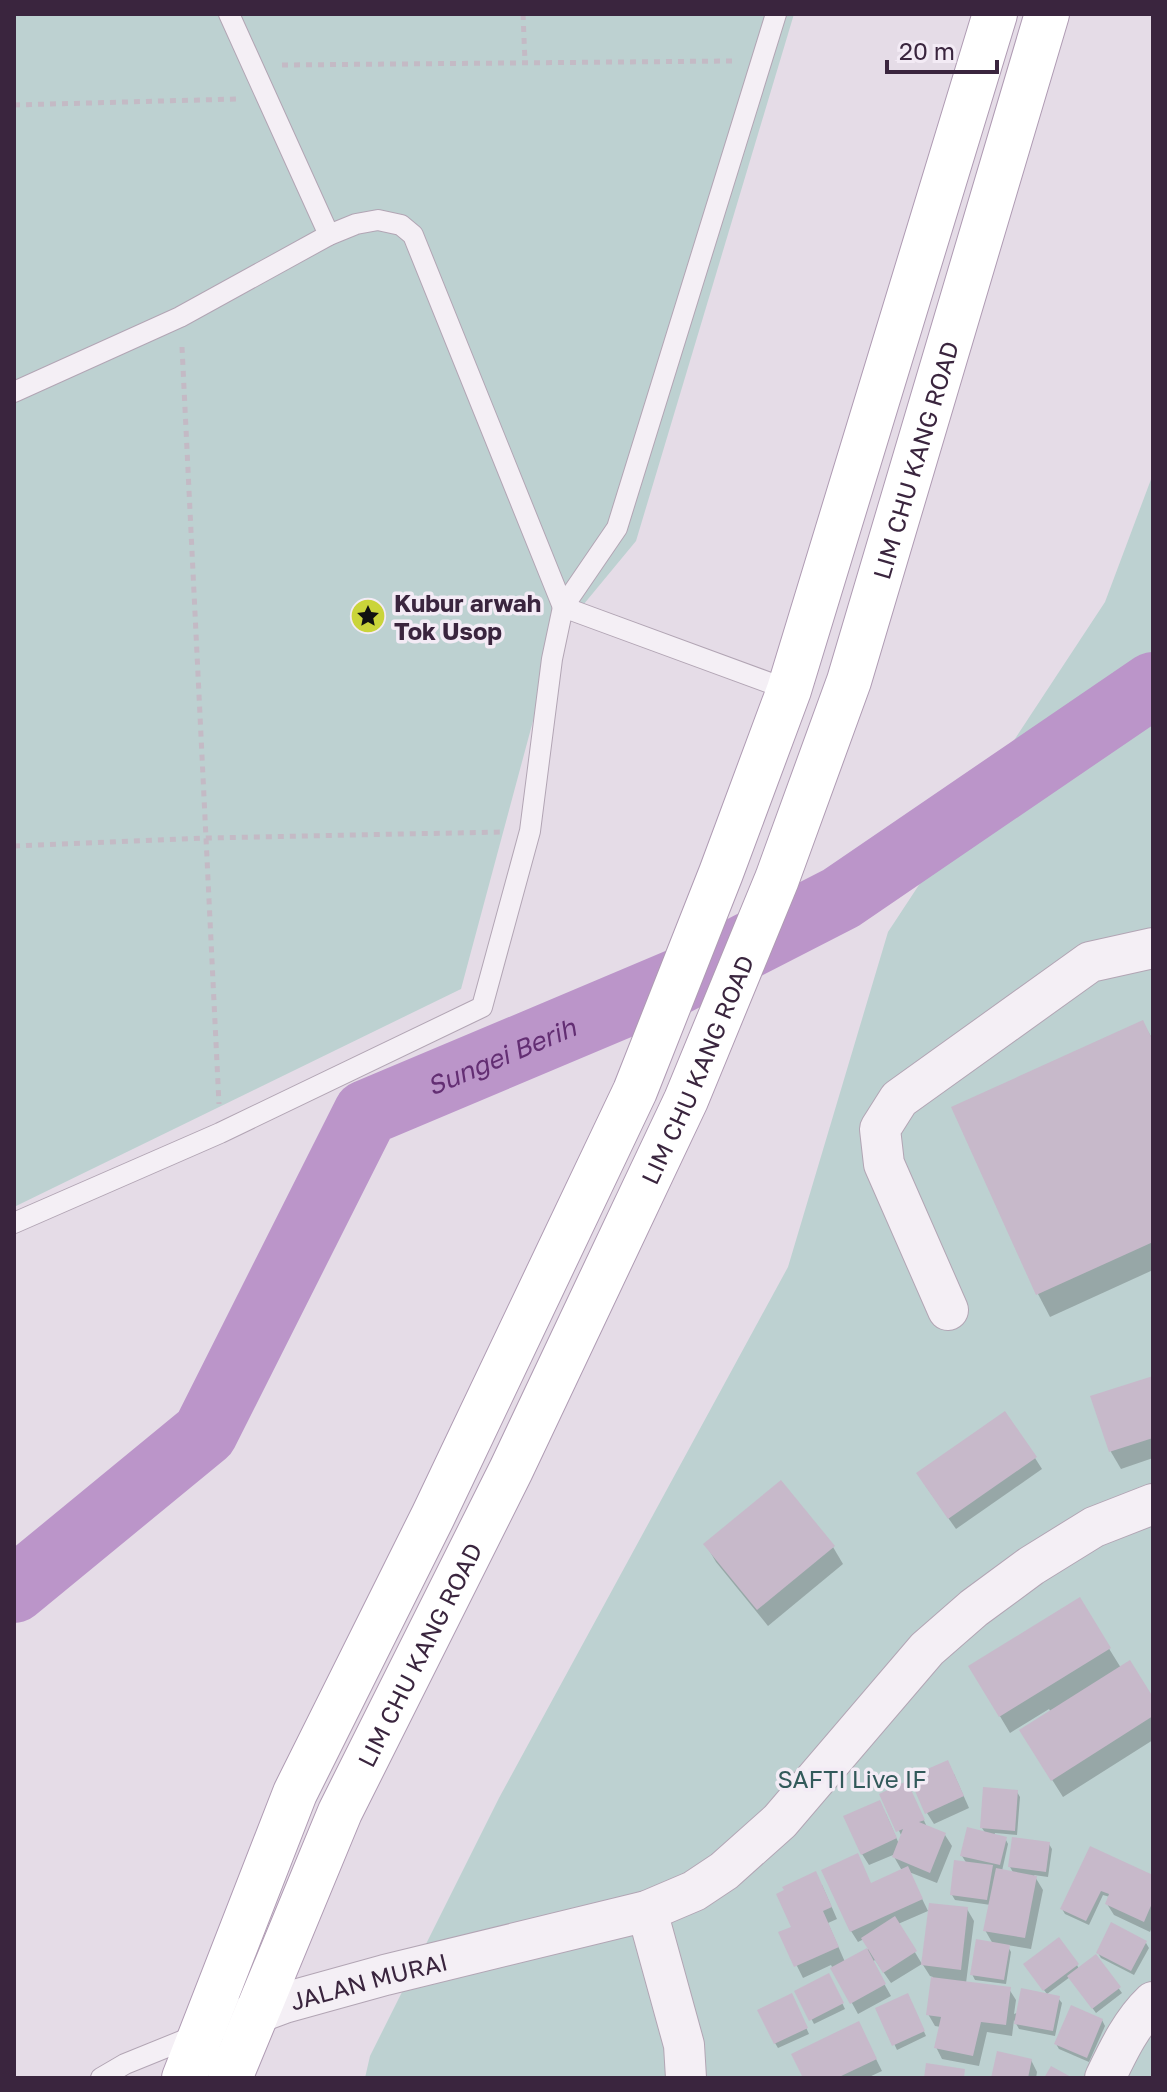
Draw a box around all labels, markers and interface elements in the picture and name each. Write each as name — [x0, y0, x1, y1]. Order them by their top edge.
scale bar — [887, 24, 997, 74]
text: 20 m — [899, 36, 955, 65]
street label: LIM CHU KANG ROAD — [866, 337, 964, 582]
place label: Kubur arwah Tok Usop — [394, 588, 541, 645]
place icon: Kubur arwah Tok Usop — [349, 597, 387, 635]
street label: LIM CHU KANG ROAD — [634, 950, 759, 1188]
water label: Sungei Berih — [422, 1011, 581, 1101]
street label: LIM CHU KANG ROAD — [351, 1538, 487, 1771]
park label: SAFTI Live IF — [777, 1764, 927, 1793]
street label: JALAN MURAI — [287, 1946, 450, 2015]

